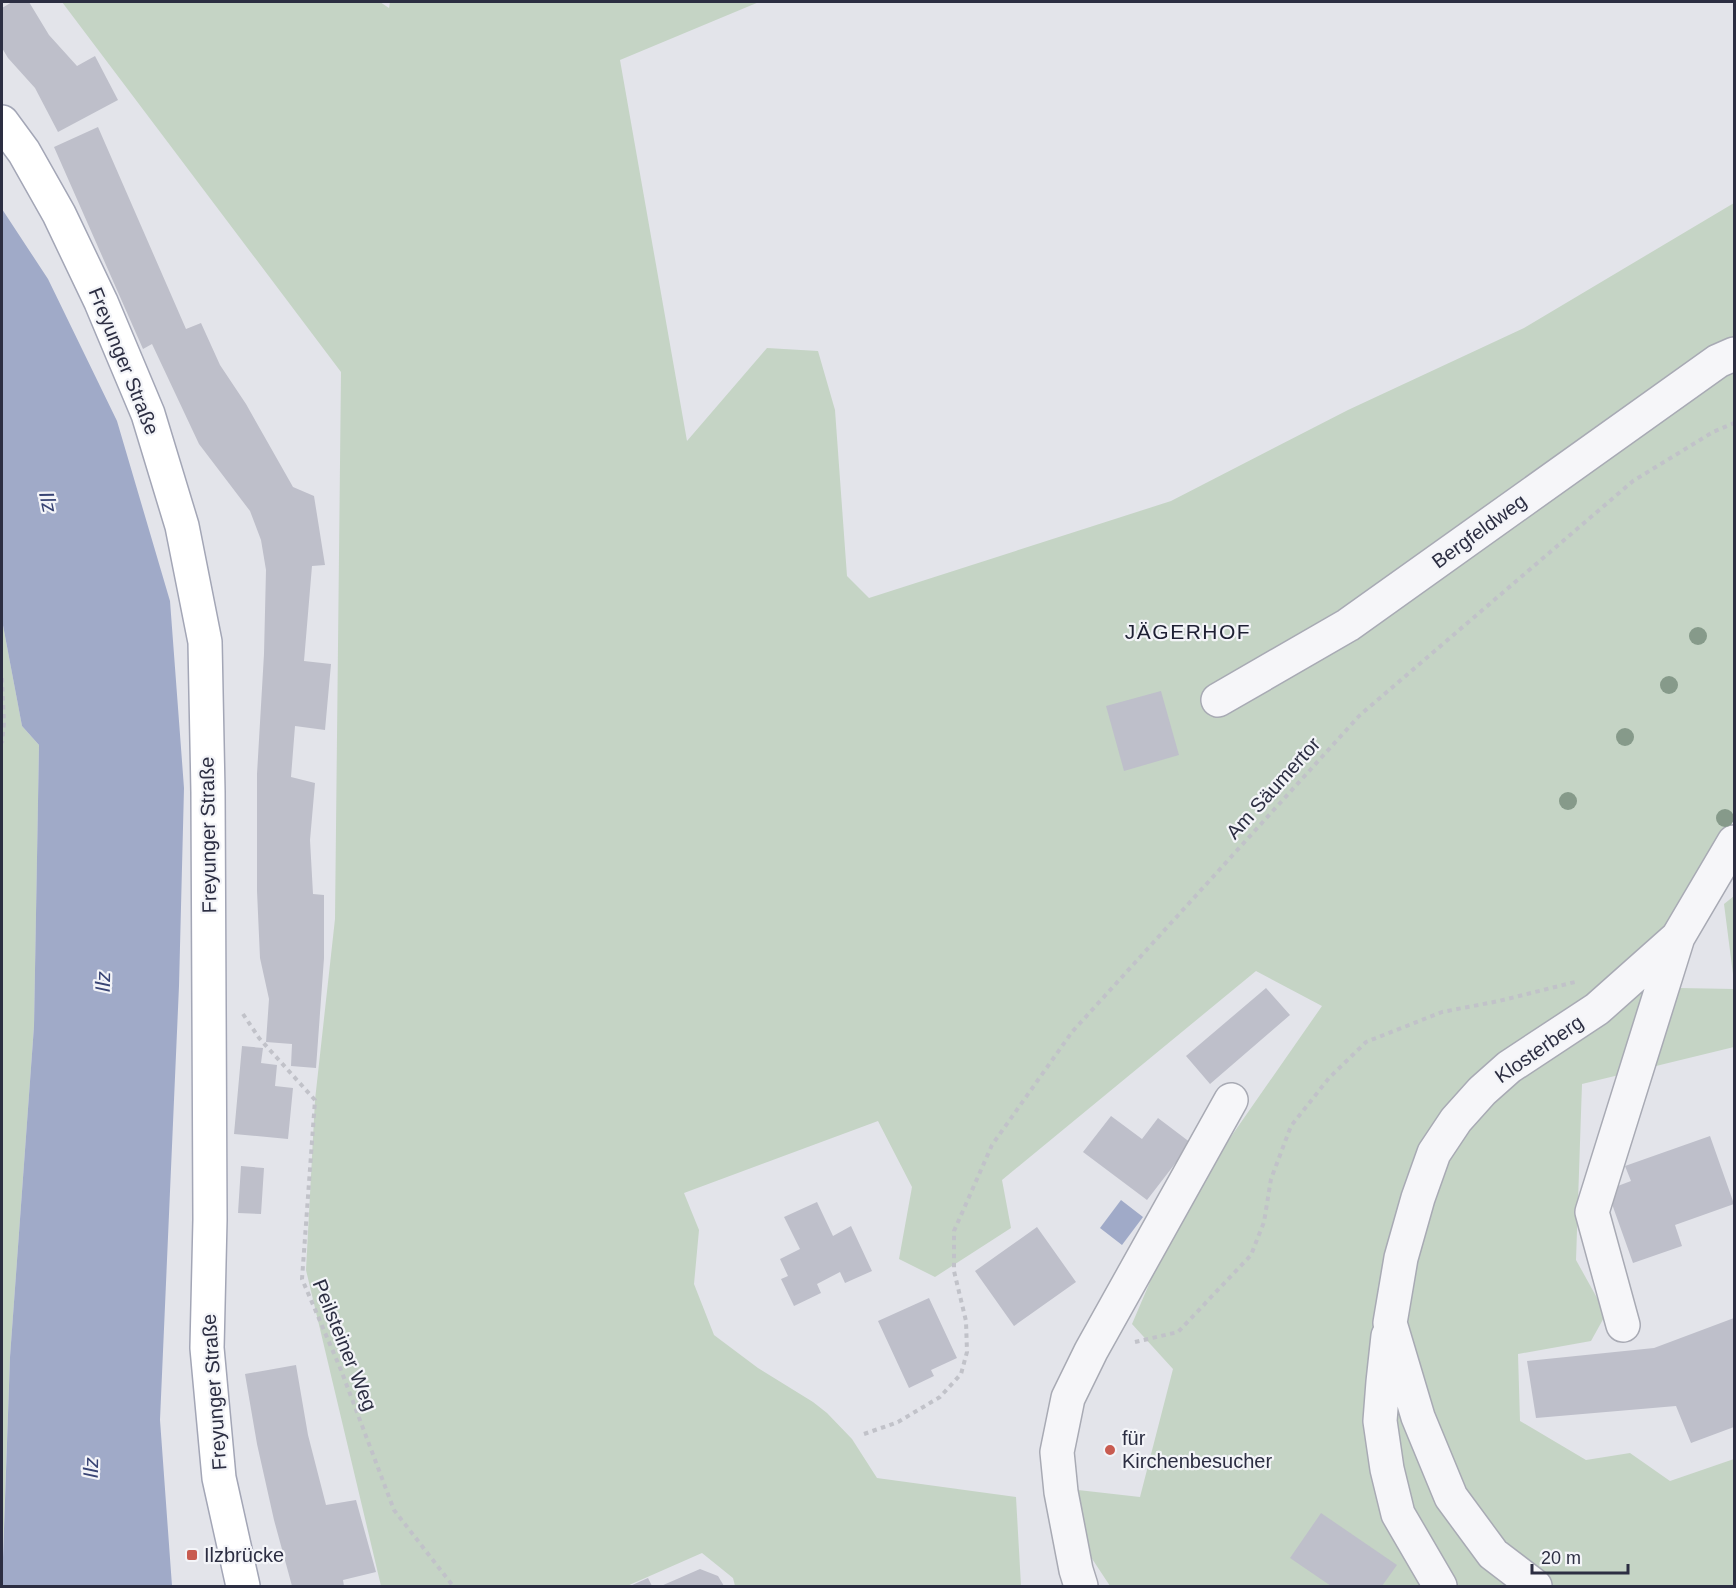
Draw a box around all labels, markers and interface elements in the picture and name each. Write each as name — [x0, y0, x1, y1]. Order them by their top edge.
street label: Freyunger Straße — [84, 284, 164, 438]
water label: Ilz — [35, 489, 62, 515]
street label: Bergfeldweg — [1428, 489, 1530, 573]
district label: JÄGERHOF — [1125, 620, 1251, 643]
street label: Am Säumertor — [1222, 732, 1325, 843]
street label: Freyunger Straße — [196, 756, 220, 914]
water label: Ilz — [91, 971, 114, 993]
street label: Klosterberg — [1491, 1011, 1587, 1087]
street label: Peilsteiner Weg — [309, 1276, 381, 1414]
street label: Freyunger Straße — [198, 1313, 230, 1471]
place label: für Kirchenbesucher — [1122, 1427, 1272, 1472]
marker: für Kirchenbesucher — [1103, 1443, 1117, 1457]
water label: Ilz — [79, 1457, 102, 1479]
scale bar — [1532, 1537, 1628, 1575]
place label: Ilzbrücke — [204, 1544, 284, 1566]
marker: Ilzbrücke — [185, 1548, 199, 1562]
text: 20 m — [1541, 1548, 1581, 1568]

